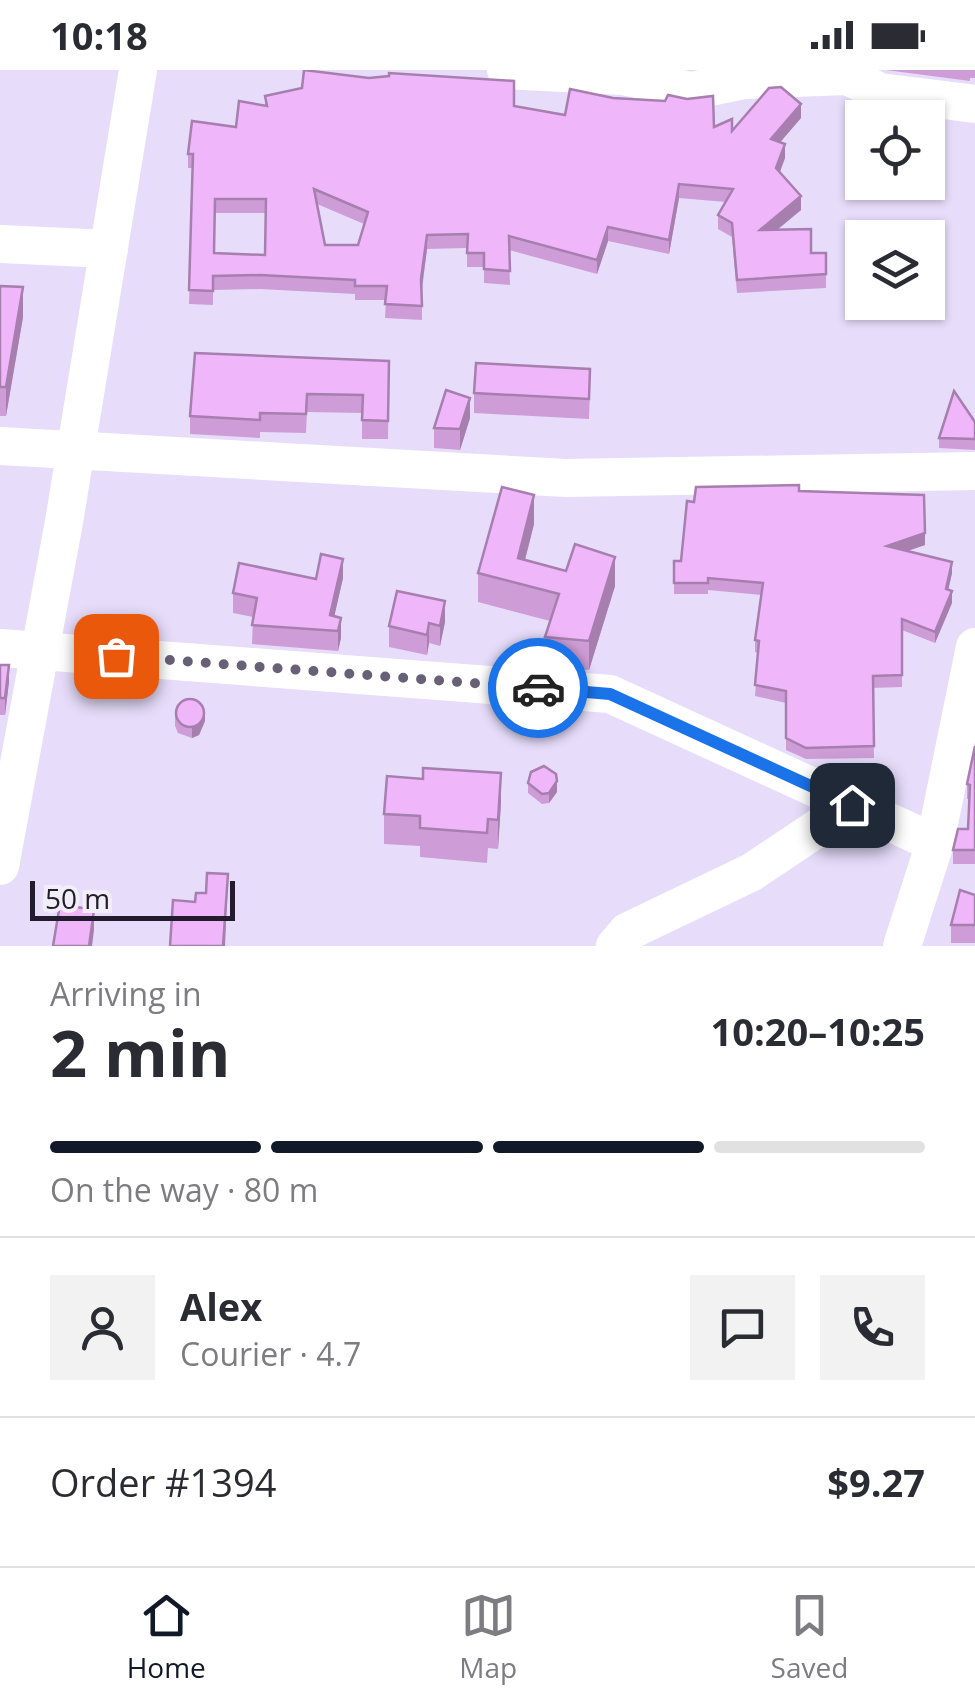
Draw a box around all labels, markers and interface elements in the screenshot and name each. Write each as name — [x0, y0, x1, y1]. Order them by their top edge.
text: 10:18 — [50, 9, 148, 61]
map controls — [845, 100, 945, 320]
button: locate — [845, 100, 945, 200]
button: layers — [845, 220, 945, 320]
pin — [74, 614, 159, 699]
icon: bag — [89, 629, 144, 684]
courier — [488, 638, 588, 738]
icon: car — [511, 661, 566, 716]
pin — [810, 763, 895, 848]
icon: home — [825, 778, 880, 833]
scale bar — [30, 876, 235, 920]
text: 50 m — [45, 879, 110, 917]
text: Arriving in — [50, 972, 202, 1015]
text: 10:20–10:25 — [711, 1005, 925, 1057]
text: 2 min — [50, 1008, 230, 1096]
text: On the way · 80 m — [50, 1168, 318, 1211]
button: person — [50, 1275, 155, 1380]
button: chat — [690, 1275, 795, 1380]
button: phone — [820, 1275, 925, 1380]
text: Alex — [180, 1280, 262, 1332]
text: Courier · 4.7 — [180, 1332, 361, 1375]
text: Order #1394 — [50, 1456, 277, 1508]
text: $9.27 — [827, 1456, 925, 1508]
tab: Home — [127, 1588, 206, 1686]
tab: Map — [459, 1588, 517, 1686]
tab: Saved — [771, 1588, 848, 1686]

